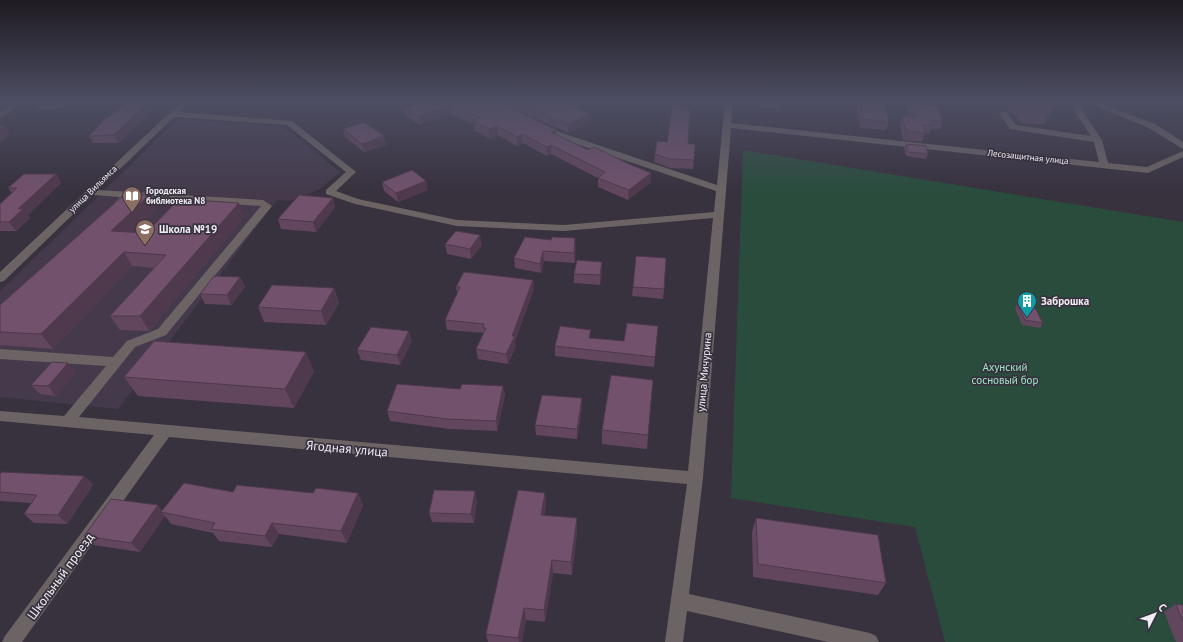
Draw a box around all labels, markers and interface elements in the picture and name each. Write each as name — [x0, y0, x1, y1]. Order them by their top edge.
street label: Лесозащитная улица — [986, 147, 1069, 166]
street label: улица Вильямса — [66, 163, 119, 214]
library icon: Городская библиотека N8 — [121, 185, 143, 213]
place label: Городская библиотека N8 — [146, 185, 205, 206]
school or university icon: Школа №19 — [134, 218, 156, 246]
place label: Школа №19 — [159, 222, 217, 236]
building icon: Заброшка — [1016, 290, 1038, 318]
place label: Заброшка — [1041, 294, 1089, 308]
street label: улица Мичурина — [694, 332, 714, 412]
park label: Ахунский сосновый бор — [972, 360, 1038, 387]
street label: Ягодная улица — [305, 436, 389, 461]
street label: Школьный проезд — [23, 529, 98, 623]
north arrow — [1135, 594, 1175, 634]
text: С — [1155, 600, 1170, 614]

